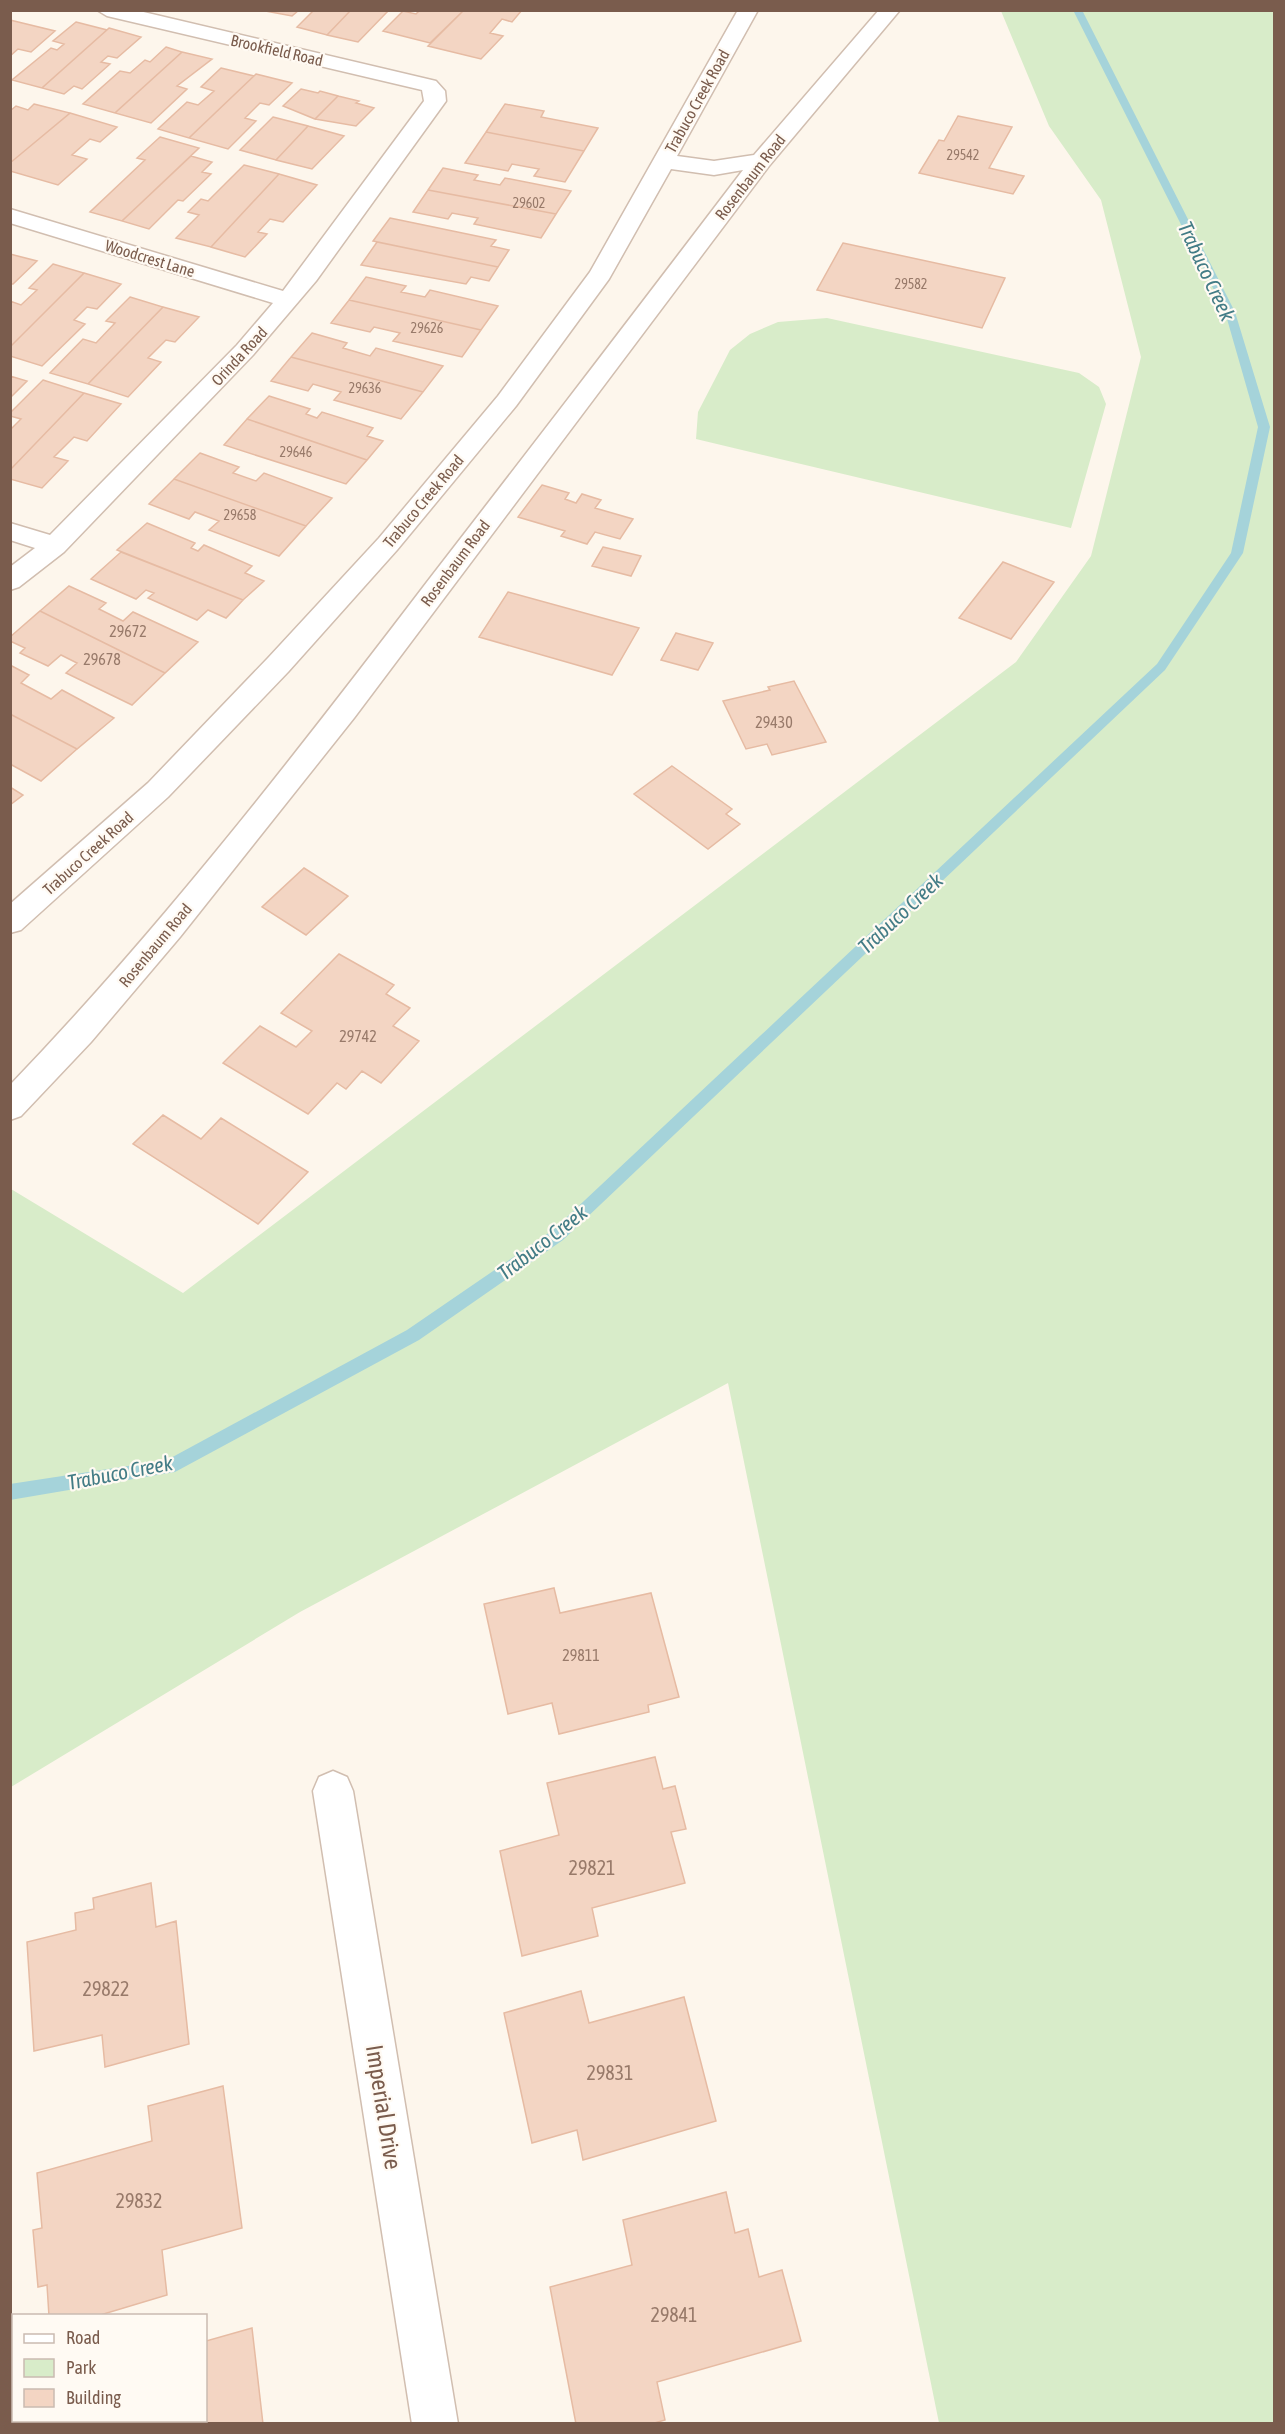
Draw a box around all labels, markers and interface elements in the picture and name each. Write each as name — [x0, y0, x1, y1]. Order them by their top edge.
street label: Brookfield Road — [229, 31, 325, 69]
street label: Trabuco Creek Road — [661, 46, 733, 156]
street label: Rosenbaum Road — [711, 131, 789, 223]
house number: 29542 — [947, 147, 979, 163]
house number: 29602 — [513, 195, 545, 211]
water label: Trabuco Creek — [1174, 218, 1241, 325]
street label: Woodcrest Lane — [103, 236, 197, 280]
house number: 29582 — [895, 276, 927, 292]
house number: 29626 — [411, 320, 444, 336]
street label: Orinda Road — [207, 323, 271, 389]
house number: 29636 — [349, 380, 382, 396]
house number: 29646 — [280, 444, 313, 460]
street label: Trabuco Creek Road — [379, 451, 467, 551]
house number: 29658 — [224, 507, 257, 523]
street label: Rosenbaum Road — [417, 516, 493, 610]
house number: 29672 — [109, 622, 147, 640]
house number: 29678 — [83, 650, 121, 668]
house number: 29430 — [755, 713, 793, 731]
street label: Trabuco Creek Road — [39, 808, 137, 898]
water label: Trabuco Creek — [853, 867, 948, 958]
street label: Rosenbaum Road — [115, 900, 195, 990]
house number: 29742 — [339, 1027, 377, 1045]
water label: Trabuco Creek — [493, 1199, 592, 1284]
water label: Trabuco Creek — [65, 1450, 175, 1494]
house number: 29811 — [562, 1646, 600, 1664]
house number: 29821 — [569, 1856, 616, 1879]
house number: 29822 — [83, 1977, 130, 2000]
street label: Imperial Drive — [361, 2043, 407, 2171]
house number: 29831 — [587, 2061, 634, 2084]
house number: 29832 — [116, 2189, 163, 2212]
house number: 29841 — [651, 2303, 698, 2326]
legend — [12, 2314, 207, 2422]
text: Road — [66, 2327, 100, 2348]
text: Park — [66, 2357, 96, 2378]
text: Building — [66, 2387, 121, 2408]

